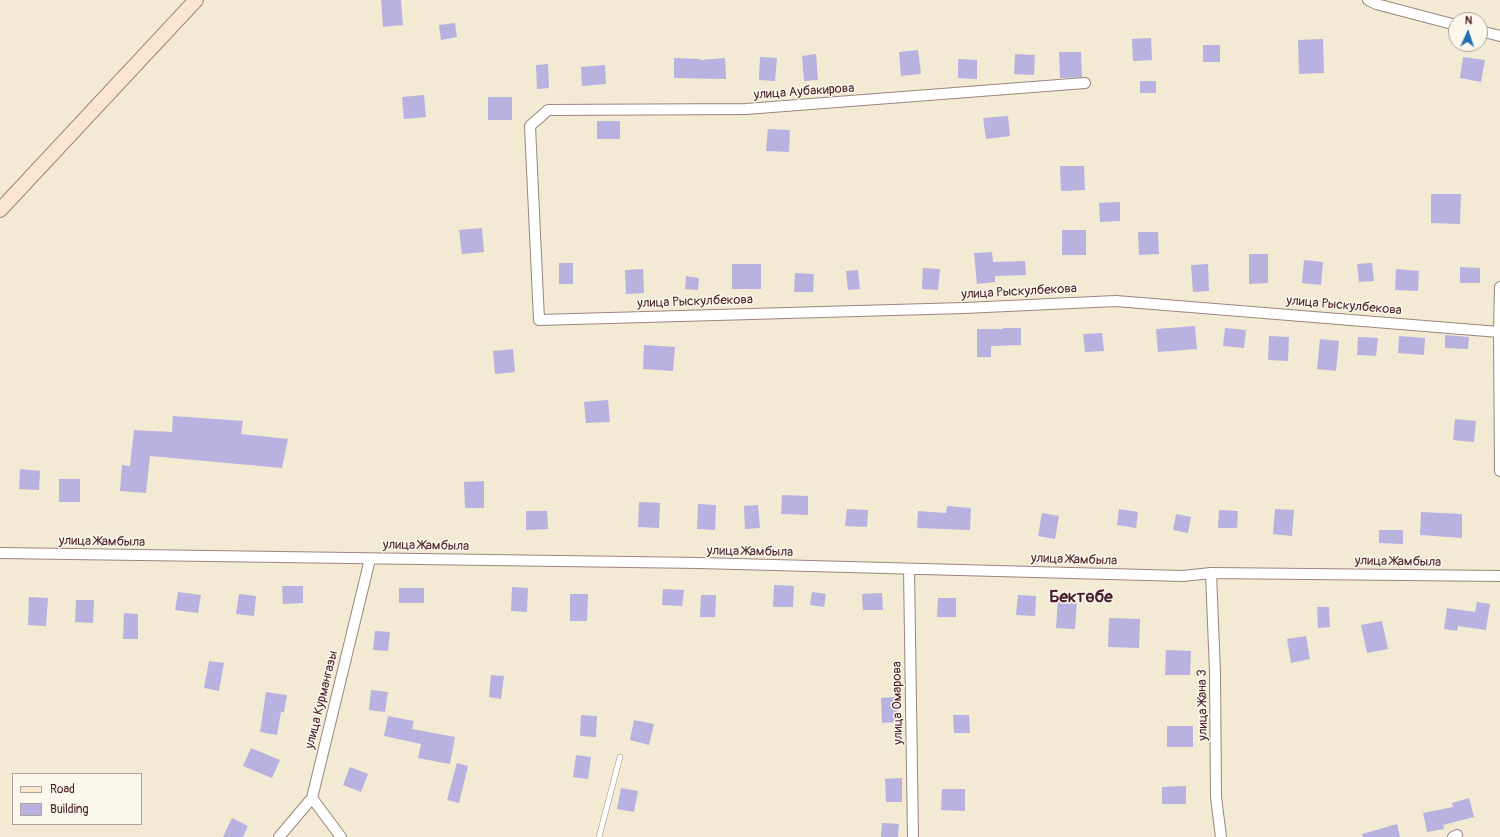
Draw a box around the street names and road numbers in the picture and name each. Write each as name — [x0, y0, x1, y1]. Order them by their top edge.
street label: улица Аубакирова — [753, 81, 855, 103]
street label: улица Рыскулбекова — [961, 281, 1077, 303]
street label: улица Рыскулбекова — [637, 292, 753, 312]
street label: улица Рыскулбекова — [1286, 293, 1402, 319]
street label: улица Жамбыла — [59, 533, 145, 551]
street label: улица Жамбыла — [383, 537, 469, 555]
street label: улица Жамбыла — [707, 543, 793, 561]
street label: улица Жамбыла — [1031, 551, 1117, 569]
street label: улица Жамбыла — [1355, 553, 1441, 571]
street label: улица Курмангазы — [302, 649, 342, 751]
street label: улица Омарова — [889, 661, 907, 745]
street label: улица Жана 3 — [1195, 669, 1211, 741]

